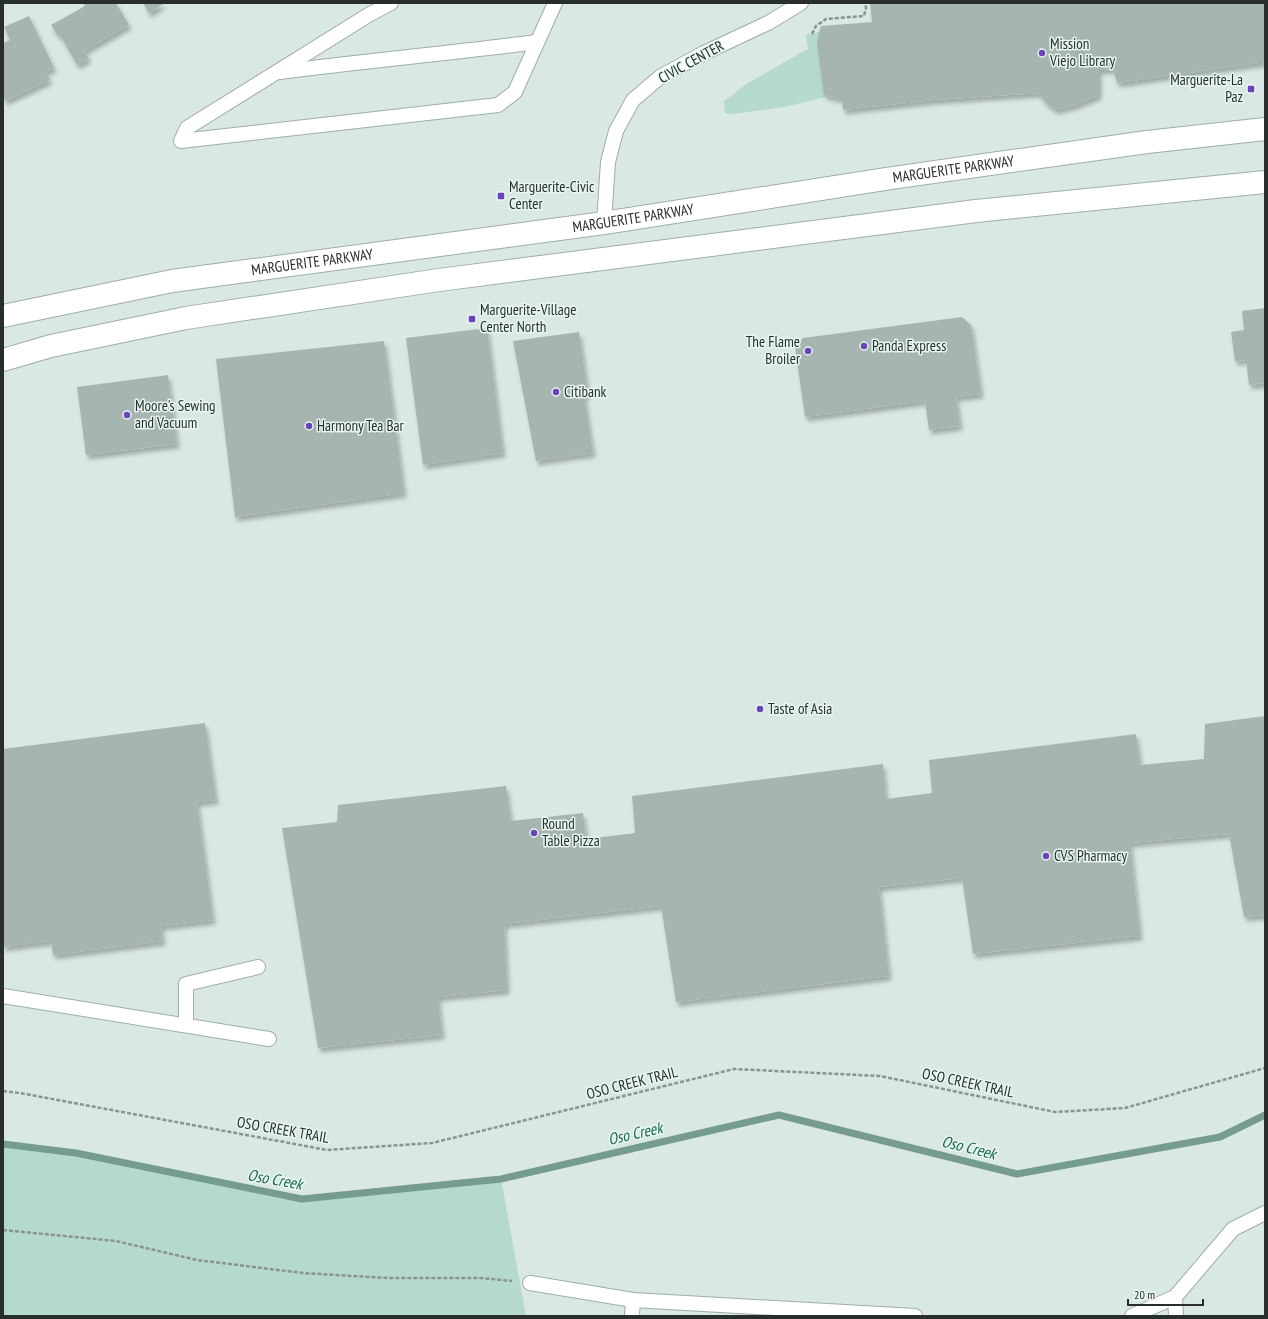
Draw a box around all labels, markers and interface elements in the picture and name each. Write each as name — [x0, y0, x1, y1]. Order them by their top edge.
place label: Mission Viejo Library — [1049, 34, 1115, 70]
street label: CIVIC CENTER — [655, 36, 727, 87]
marker: Mission Viejo Library — [1037, 48, 1047, 58]
place label: Marguerite-La Paz — [1170, 70, 1243, 106]
marker: Marguerite-La Paz — [1246, 84, 1256, 94]
street label: MARGUERITE PARKWAY — [891, 151, 1016, 187]
place label: Marguerite-Civic Center — [509, 177, 595, 213]
marker: Marguerite-Civic Center — [496, 191, 506, 201]
street label: MARGUERITE PARKWAY — [571, 199, 695, 236]
street label: MARGUERITE PARKWAY — [250, 244, 374, 279]
place label: Marguerite-Village Center North — [480, 300, 577, 336]
marker: Marguerite-Village Center North — [467, 314, 477, 324]
place label: The Flame Broiler — [746, 332, 801, 368]
place label: Panda Express — [872, 336, 946, 355]
marker: Panda Express — [859, 341, 869, 351]
marker: The Flame Broiler — [803, 346, 813, 356]
place label: Citibank — [564, 382, 607, 401]
marker: Citibank — [551, 387, 561, 397]
place label: Moore's Sewing and Vacuum — [135, 396, 215, 432]
marker: Moore's Sewing and Vacuum — [122, 410, 132, 420]
place label: Harmony Tea Bar — [317, 416, 405, 435]
marker: Harmony Tea Bar — [304, 421, 314, 431]
place label: Taste of Asia — [768, 699, 832, 718]
marker: Taste of Asia — [755, 704, 765, 714]
place label: Round Table Pizza — [542, 814, 600, 850]
marker: Round Table Pizza — [529, 828, 539, 838]
place label: CVS Pharmacy — [1054, 846, 1127, 865]
marker: CVS Pharmacy — [1041, 851, 1051, 861]
street label: OSO CREEK TRAIL — [584, 1062, 680, 1103]
street label: OSO CREEK TRAIL — [921, 1064, 1016, 1102]
street label: OSO CREEK TRAIL — [236, 1112, 331, 1147]
water label: Oso Creek — [606, 1117, 666, 1149]
water label: Oso Creek — [940, 1131, 1000, 1164]
water label: Oso Creek — [246, 1164, 306, 1194]
scale bar — [1128, 1281, 1203, 1307]
text: 20 m — [1134, 1287, 1155, 1302]

